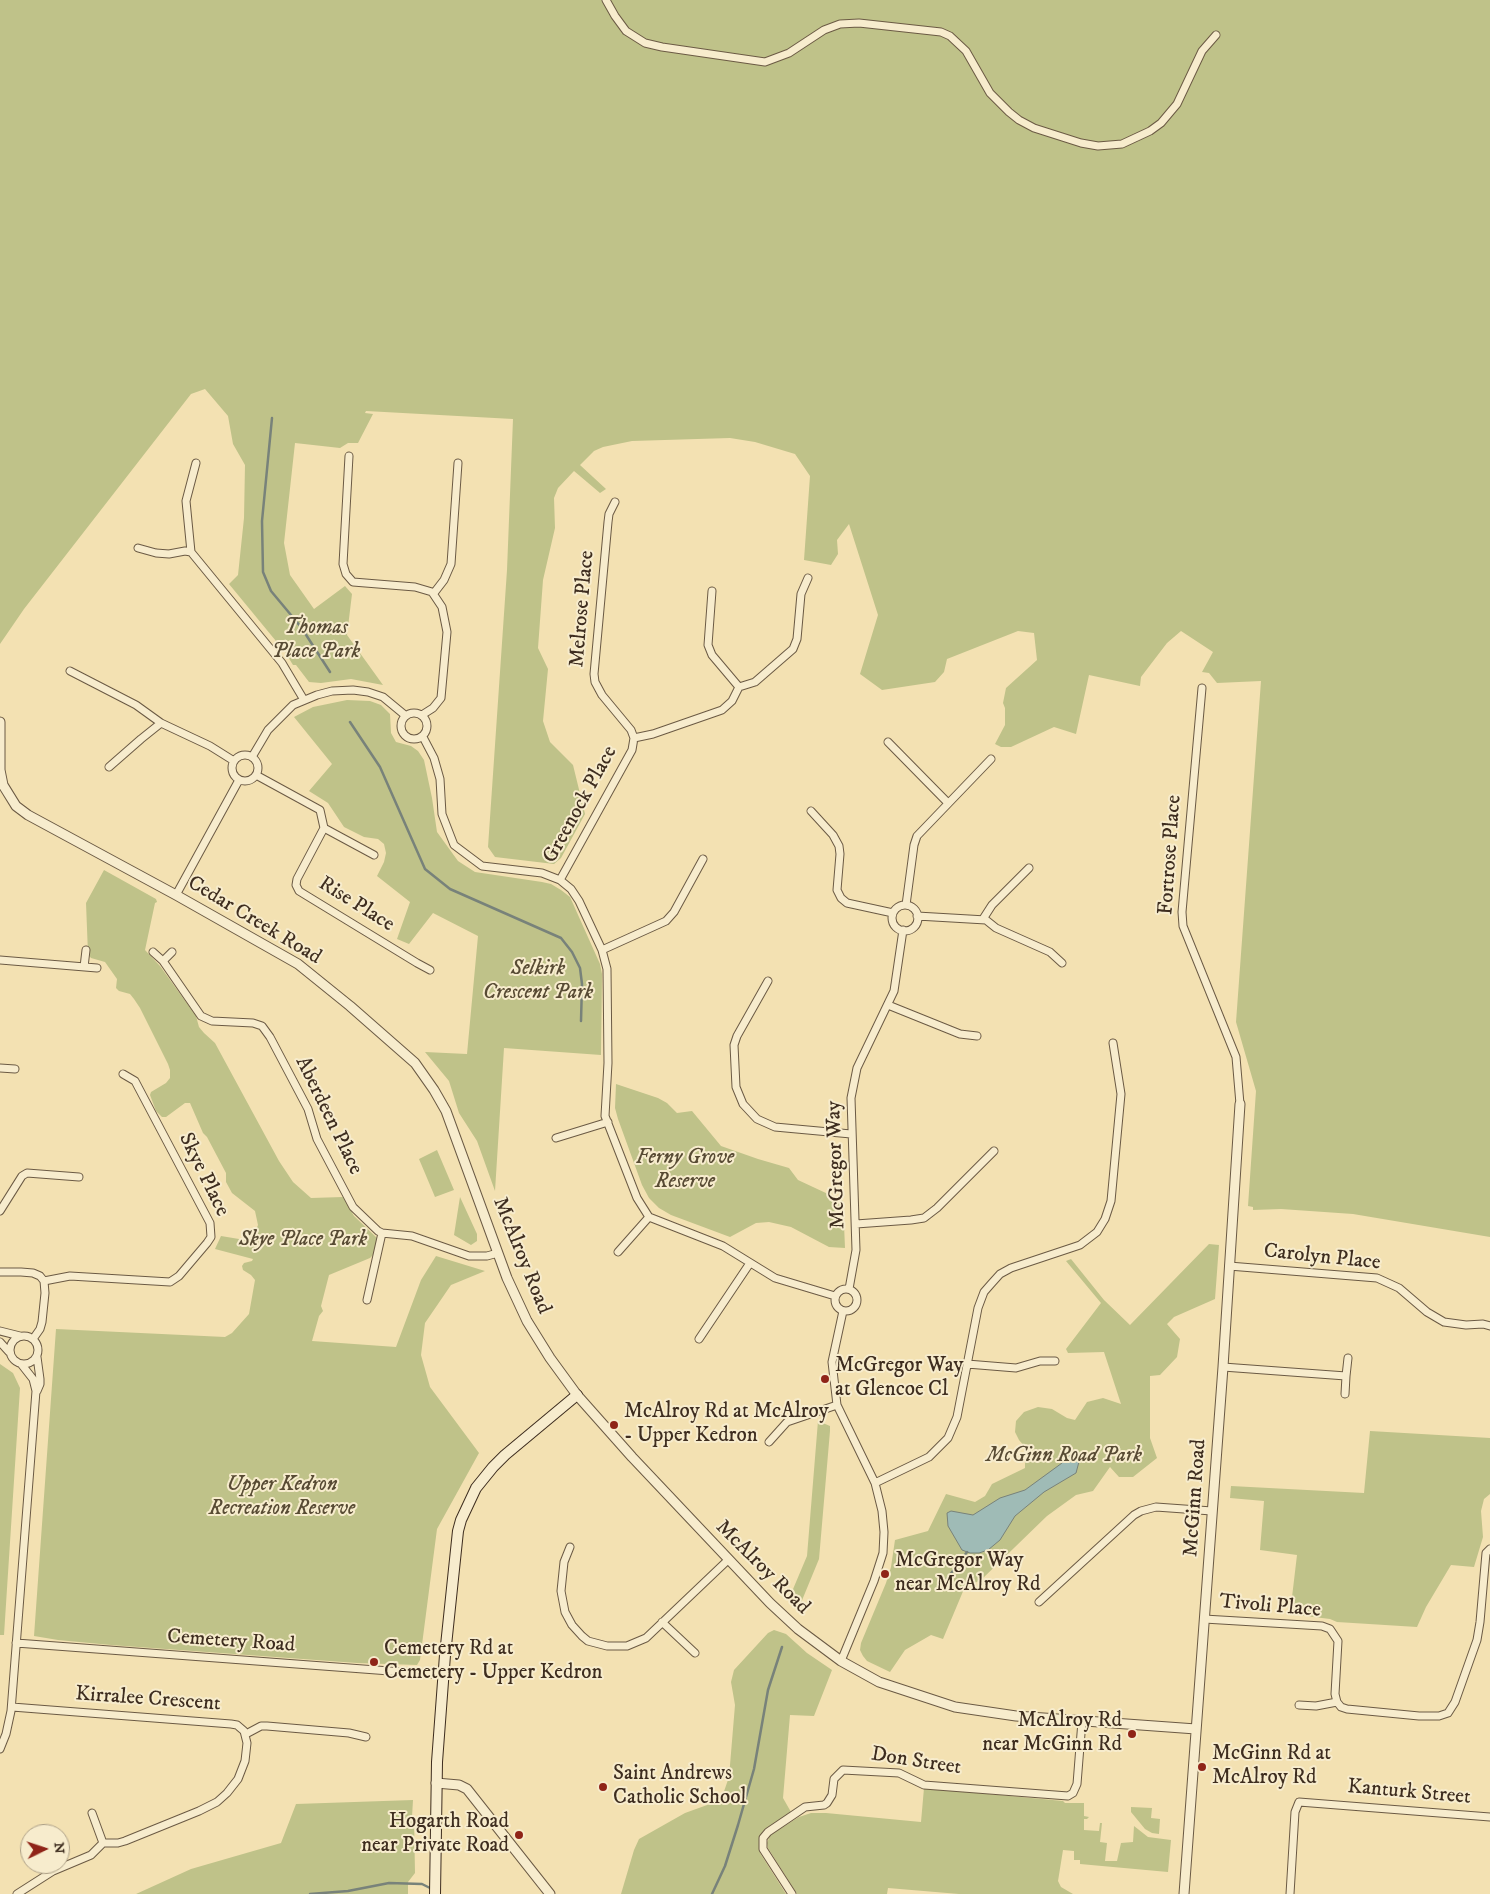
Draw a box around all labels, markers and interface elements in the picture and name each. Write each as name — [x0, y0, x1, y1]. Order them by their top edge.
street label: Melrose Place — [565, 550, 601, 668]
park label: Thomas Place Park — [272, 616, 360, 666]
street label: Greenock Place — [538, 742, 624, 868]
street label: Fortrose Place — [1154, 794, 1188, 916]
street label: Cedar Creek Road — [182, 871, 326, 971]
street label: Rise Place — [313, 872, 399, 938]
park label: Selkirk Crescent Park — [483, 957, 593, 1007]
street label: Aberdeen Place — [289, 1053, 367, 1179]
street label: McGregor Way — [822, 1100, 852, 1230]
street label: Skye Place — [172, 1129, 234, 1221]
park label: Ferny Grove Reserve — [636, 1146, 734, 1196]
street label: McAlroy Road — [486, 1194, 556, 1318]
park label: Skye Place Park — [239, 1228, 367, 1254]
street label: Carolyn Place — [1262, 1239, 1382, 1277]
place label: McGregor Way at Glencoe Cl — [835, 1354, 964, 1404]
marker: McGregor Way at Glencoe Cl — [819, 1373, 831, 1385]
place label: McAlroy Rd at McAlroy - Upper Kedron — [624, 1400, 829, 1450]
marker: McAlroy Rd at McAlroy - Upper Kedron — [608, 1419, 620, 1431]
street label: McGinn Road — [1179, 1438, 1213, 1558]
park label: McGinn Road Park — [986, 1444, 1142, 1470]
park label: Upper Kedron Recreation Reserve — [209, 1473, 355, 1523]
street label: McAlroy Road — [709, 1515, 815, 1621]
place label: McGregor Way near McAlroy Rd — [895, 1549, 1040, 1599]
marker: McGregor Way near McAlroy Rd — [879, 1568, 891, 1580]
street label: Tivoli Place — [1218, 1590, 1322, 1624]
street label: Cemetery Road — [166, 1625, 296, 1659]
place label: Cemetery Rd at Cemetery - Upper Kedron — [384, 1637, 602, 1687]
marker: Cemetery Rd at Cemetery - Upper Kedron — [368, 1656, 380, 1668]
street label: Kirralee Crescent — [75, 1682, 221, 1718]
place label: McAlroy Rd near McGinn Rd — [982, 1709, 1122, 1759]
marker: McAlroy Rd near McGinn Rd — [1126, 1728, 1138, 1740]
street label: Don Street — [869, 1742, 963, 1782]
place label: McGinn Rd at McAlroy Rd — [1212, 1742, 1331, 1792]
marker: McGinn Rd at McAlroy Rd — [1196, 1761, 1208, 1773]
place label: Saint Andrews Catholic School — [613, 1762, 747, 1812]
street label: Kanturk Street — [1346, 1775, 1472, 1811]
marker: Saint Andrews Catholic School — [597, 1781, 609, 1793]
place label: Hogarth Road near Private Road — [361, 1810, 509, 1860]
north arrow — [20, 1824, 70, 1874]
marker: Hogarth Road near Private Road — [513, 1829, 525, 1841]
text: N — [50, 1842, 68, 1854]

